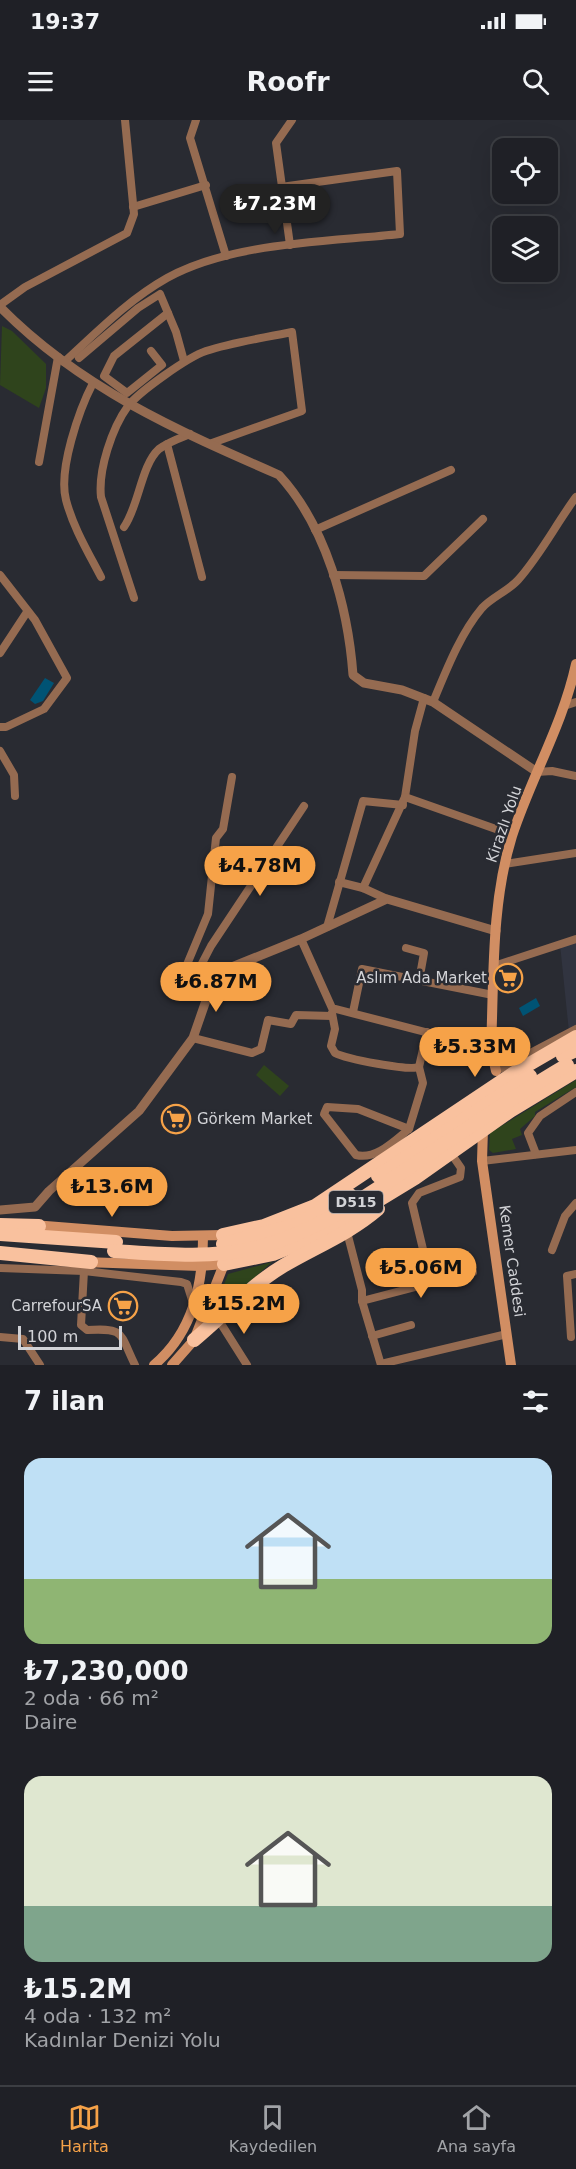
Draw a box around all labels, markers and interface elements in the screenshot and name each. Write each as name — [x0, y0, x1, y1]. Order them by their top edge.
text: 19:37 — [30, 9, 100, 34]
icon: menu — [24, 65, 57, 98]
icon: search — [519, 65, 552, 98]
text: Roofr — [247, 66, 329, 97]
map controls — [492, 138, 558, 282]
button: locate — [492, 138, 558, 204]
pin: ₺7.23M — [226, 184, 324, 235]
text: ₺7.23M — [233, 191, 317, 215]
button: layers — [492, 216, 558, 282]
street label: Kirazlı Yolu — [482, 783, 526, 865]
pin: ₺4.78M — [211, 846, 309, 897]
text: ₺4.78M — [218, 853, 302, 877]
pin: ₺6.87M — [167, 962, 265, 1013]
supermarket icon: Aslım Ada Market — [492, 962, 524, 994]
text: ₺6.87M — [174, 969, 258, 993]
place label: Aslım Ada Market — [356, 969, 487, 987]
pin: ₺5.33M — [426, 1027, 524, 1078]
text: ₺5.33M — [433, 1034, 517, 1058]
supermarket icon: Görkem Market — [160, 1103, 192, 1135]
place label: Görkem Market — [197, 1110, 312, 1128]
pin: ₺13.6M — [63, 1167, 161, 1218]
text: ₺13.6M — [70, 1174, 154, 1198]
road number: D515 — [329, 1191, 383, 1213]
street label: Kemer Caddesi — [495, 1204, 529, 1318]
pin: ₺5.06M — [372, 1248, 470, 1299]
text: ₺5.06M — [379, 1255, 463, 1279]
pin: ₺15.2M — [195, 1284, 293, 1335]
supermarket icon: CarrefourSA — [107, 1290, 139, 1322]
text: ₺15.2M — [202, 1291, 286, 1315]
place label: CarrefourSA — [11, 1297, 103, 1315]
scale bar — [18, 1323, 122, 1350]
text: 100 m — [27, 1327, 78, 1346]
icon: filters — [519, 1385, 552, 1418]
text: 7 ilan — [24, 1386, 105, 1416]
icon: home — [234, 1497, 342, 1605]
text: ₺7,230,000 — [24, 1656, 188, 1686]
text: 2 oda · 66 m² — [24, 1686, 159, 1710]
text: Daire — [24, 1710, 77, 1734]
icon: home — [234, 1815, 342, 1923]
text: ₺15.2M — [24, 1974, 132, 2004]
text: 4 oda · 132 m² — [24, 2004, 171, 2028]
text: Kadınlar Denizi Yolu — [24, 2028, 221, 2052]
tab: Harita — [60, 2101, 109, 2156]
tab: Kaydedilen — [229, 2101, 317, 2156]
tab: Ana sayfa — [437, 2101, 516, 2156]

